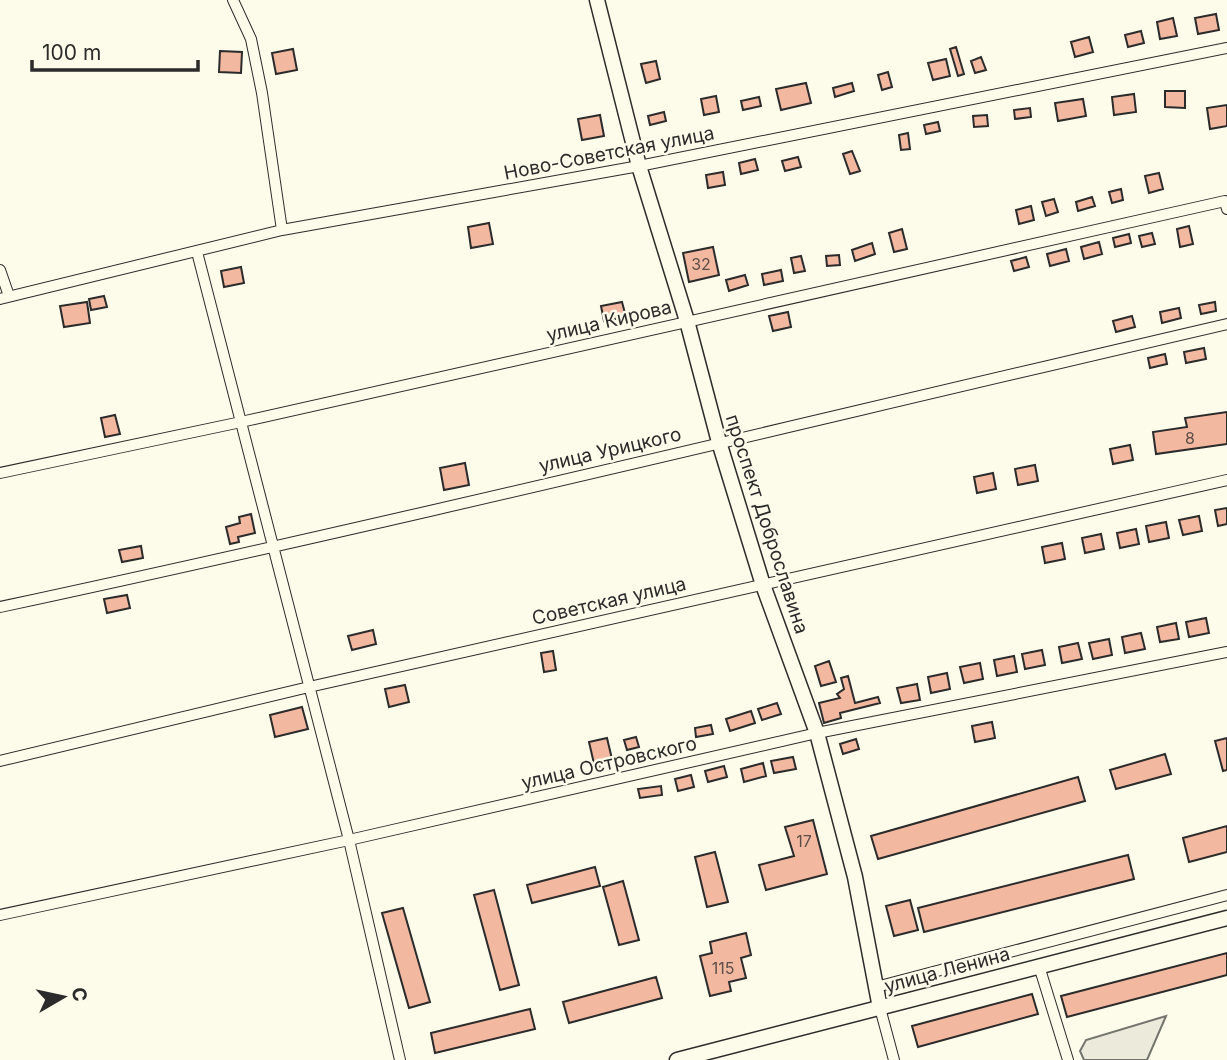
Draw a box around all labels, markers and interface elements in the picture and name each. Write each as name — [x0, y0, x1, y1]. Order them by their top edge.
scale bar — [32, 28, 198, 72]
text: 100 m — [42, 40, 101, 65]
street label: Ново-Советская улица — [502, 121, 716, 185]
house number: 32 — [691, 254, 711, 274]
street label: улица Кирова — [544, 295, 674, 347]
street label: проспект Доброславина — [721, 411, 813, 637]
street label: улица Урицкого — [537, 422, 683, 478]
house number: 8 — [1185, 428, 1195, 448]
street label: Советская улица — [530, 572, 688, 630]
street label: улица Островского — [519, 732, 699, 794]
house number: 17 — [796, 831, 812, 851]
street label: улица Ленина — [882, 942, 1012, 998]
house number: 115 — [712, 958, 734, 978]
north arrow — [28, 962, 98, 1032]
text: С — [67, 986, 92, 1003]

